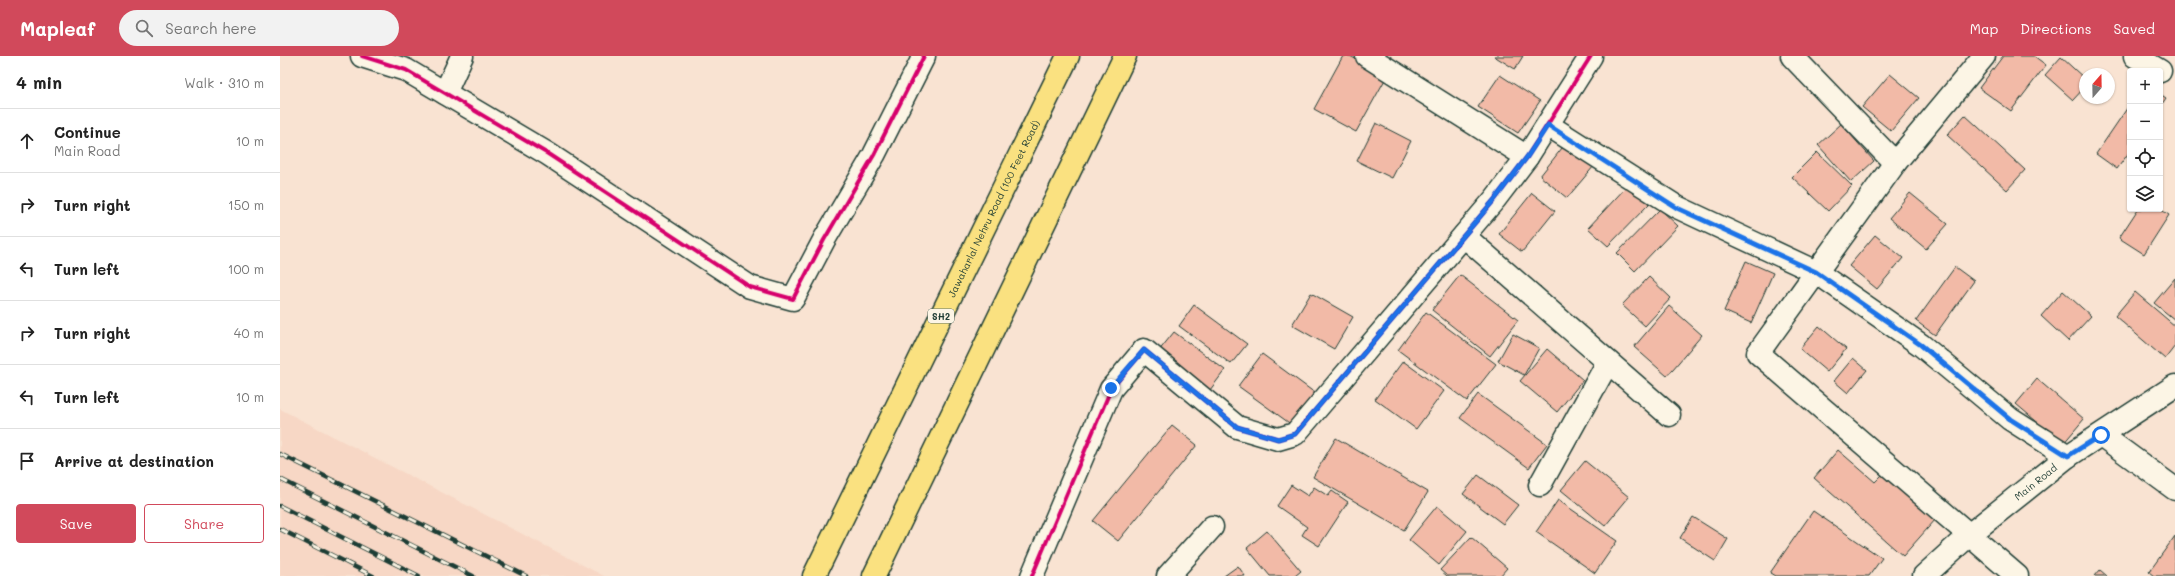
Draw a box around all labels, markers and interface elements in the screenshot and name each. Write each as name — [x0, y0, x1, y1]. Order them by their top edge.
search box — [119, 10, 399, 46]
text: Mapleaf — [20, 16, 95, 41]
icon: search — [133, 17, 155, 39]
text: Search here — [165, 18, 257, 38]
text: Map — [1970, 19, 1998, 38]
text: Directions — [2020, 19, 2091, 38]
text: Saved — [2113, 19, 2155, 38]
north arrow — [2079, 68, 2115, 104]
map controls — [2127, 68, 2163, 212]
button: + — [2127, 68, 2163, 104]
text: 4 min — [16, 71, 62, 93]
text: Walk · 310 m — [184, 74, 264, 91]
button: − — [2127, 104, 2163, 140]
street label: Jawaharlal Nehru Road (100 Feet Road) — [944, 118, 1043, 299]
text: Continue — [54, 122, 121, 142]
icon: ahead — [16, 130, 38, 152]
text: 10 m — [236, 132, 264, 149]
button: locate — [2127, 140, 2163, 176]
text: Main Road — [54, 142, 120, 159]
button: layers — [2127, 176, 2163, 212]
icon: right — [16, 194, 38, 216]
text: Turn right — [54, 195, 131, 215]
text: 150 m — [228, 196, 264, 213]
icon: left — [16, 258, 38, 280]
text: Turn left — [54, 259, 119, 279]
text: 100 m — [228, 260, 264, 277]
road number: SH2 — [928, 309, 954, 323]
icon: right — [16, 322, 38, 344]
text: Turn right — [54, 323, 131, 343]
text: 40 m — [234, 324, 264, 341]
route end — [1102, 379, 1120, 397]
icon: left — [16, 386, 38, 408]
text: Turn left — [54, 387, 119, 407]
text: 10 m — [236, 388, 264, 405]
route start — [2092, 426, 2110, 444]
icon: arrive — [16, 450, 38, 472]
text: Arrive at destination — [54, 451, 214, 471]
street label: Main Road — [2011, 461, 2060, 503]
button: Save — [16, 504, 136, 543]
button: Share — [144, 504, 264, 543]

